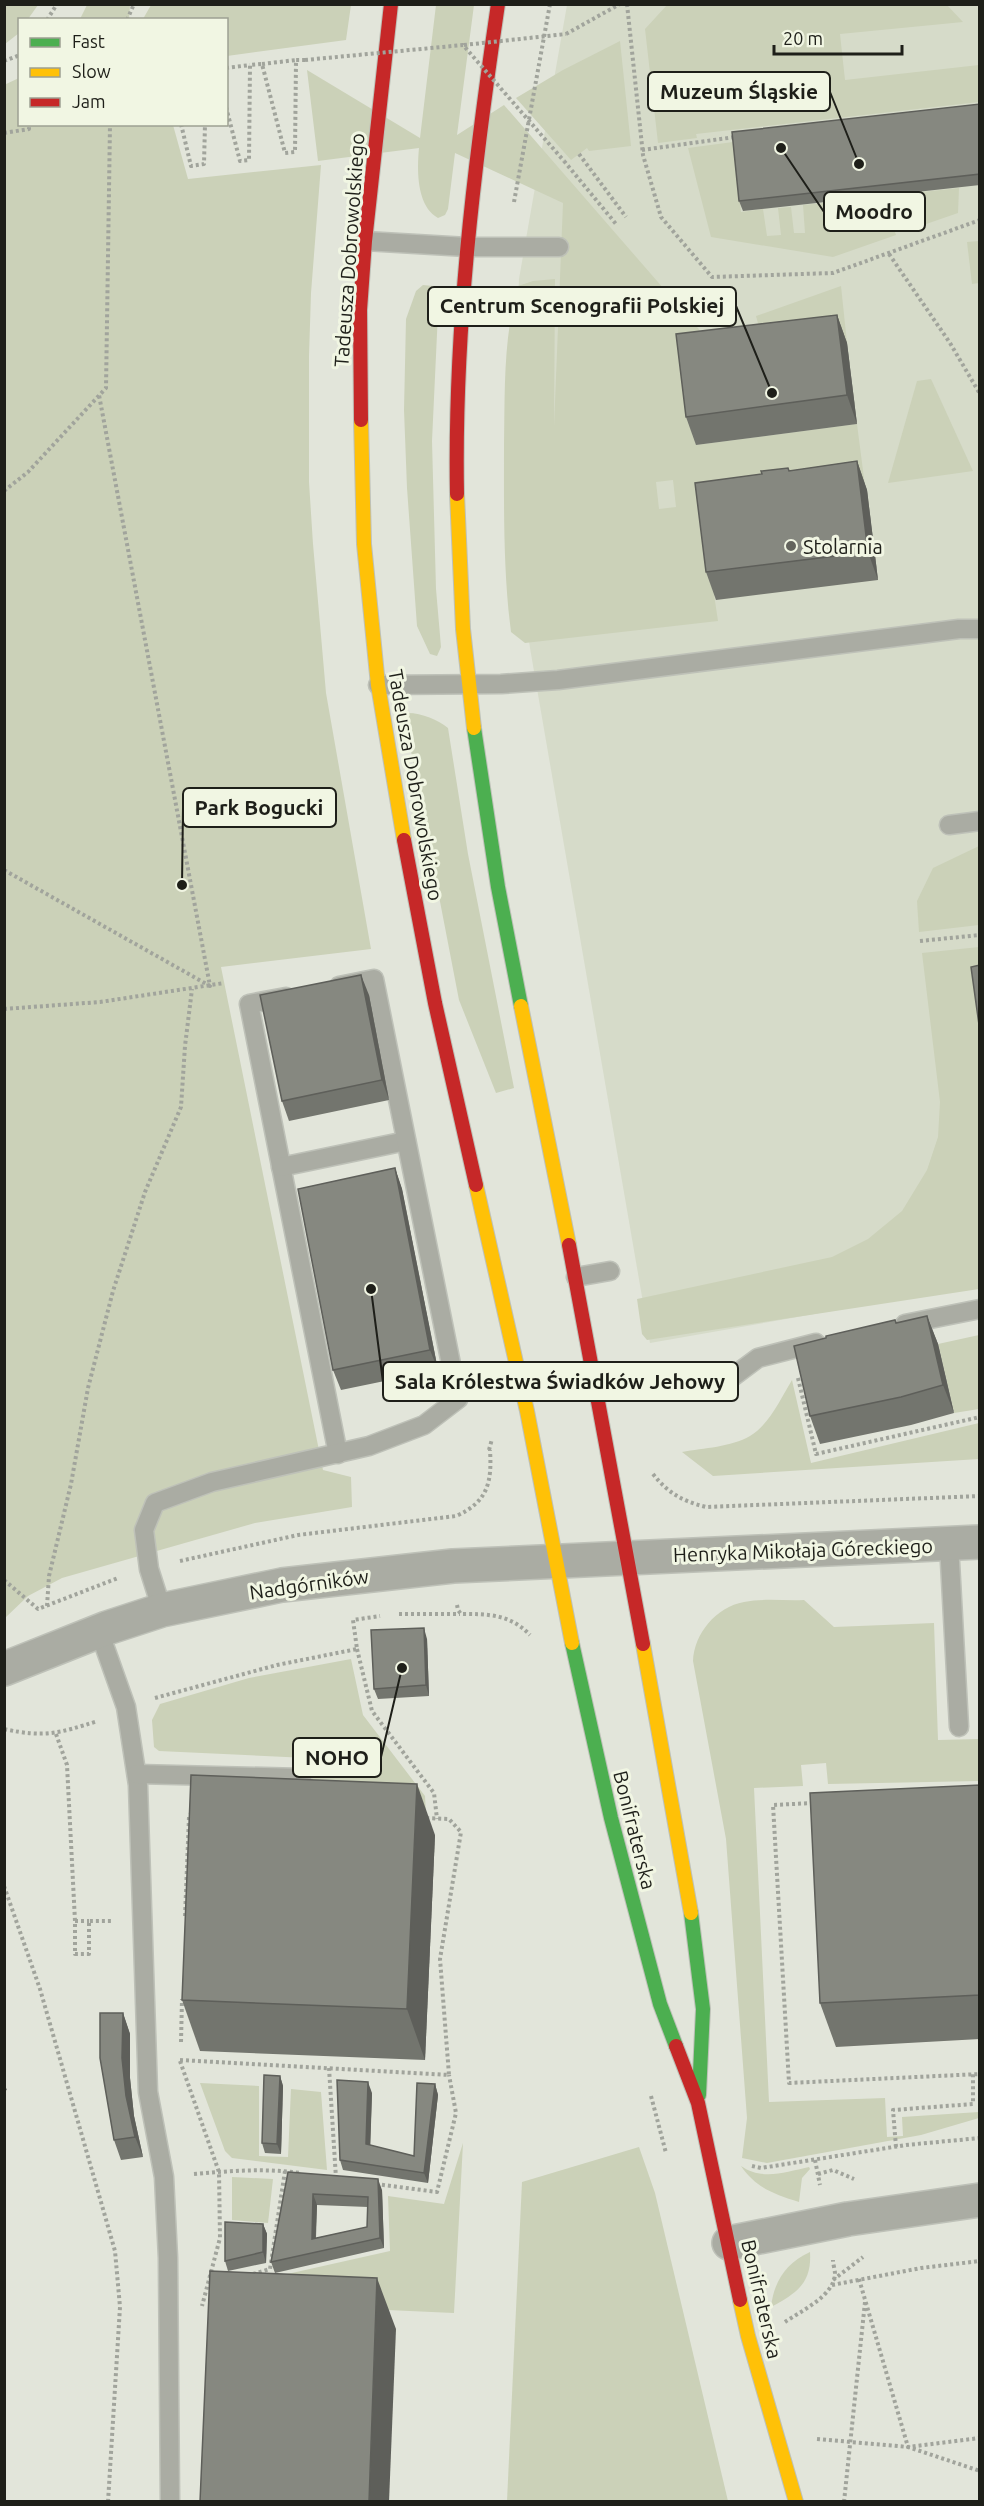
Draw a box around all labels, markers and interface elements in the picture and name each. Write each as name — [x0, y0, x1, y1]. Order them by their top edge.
legend — [18, 18, 228, 126]
scale bar — [774, 18, 902, 56]
text: 20 m — [783, 28, 823, 48]
text: Fast — [72, 31, 105, 51]
text: Slow — [72, 61, 111, 81]
callout: Muzeum Śląskie — [648, 72, 830, 111]
text: Muzeum Śląskie — [660, 79, 818, 103]
text: Jam — [72, 91, 106, 111]
street label: Tadeusza Dobrowolskiego — [329, 132, 369, 368]
callout: Moodro — [824, 192, 925, 231]
text: Moodro — [835, 199, 913, 223]
callout: Centrum Scenografii Polskiej — [428, 287, 736, 326]
text: Centrum Scenografii Polskiej — [440, 293, 724, 317]
place label: Stolarnia — [803, 535, 883, 558]
marker: Stolarnia — [784, 539, 798, 553]
street label: Tadeusza Dobrowolskiego — [384, 668, 448, 902]
callout: Park Bogucki — [183, 788, 336, 827]
text: Park Bogucki — [195, 795, 323, 819]
callout: Sala Królestwa Świadków Jehowy — [383, 1362, 738, 1401]
text: Sala Królestwa Świadków Jehowy — [395, 1369, 725, 1393]
street label: Henryka Mikołaja Góreckiego — [673, 1534, 933, 1566]
street label: Nadgórników — [248, 1564, 371, 1604]
callout: NOHO — [293, 1738, 381, 1777]
text: NOHO — [305, 1745, 369, 1769]
street label: Bonifraterska — [609, 1768, 661, 1892]
street label: Bonifraterska — [737, 2237, 787, 2361]

